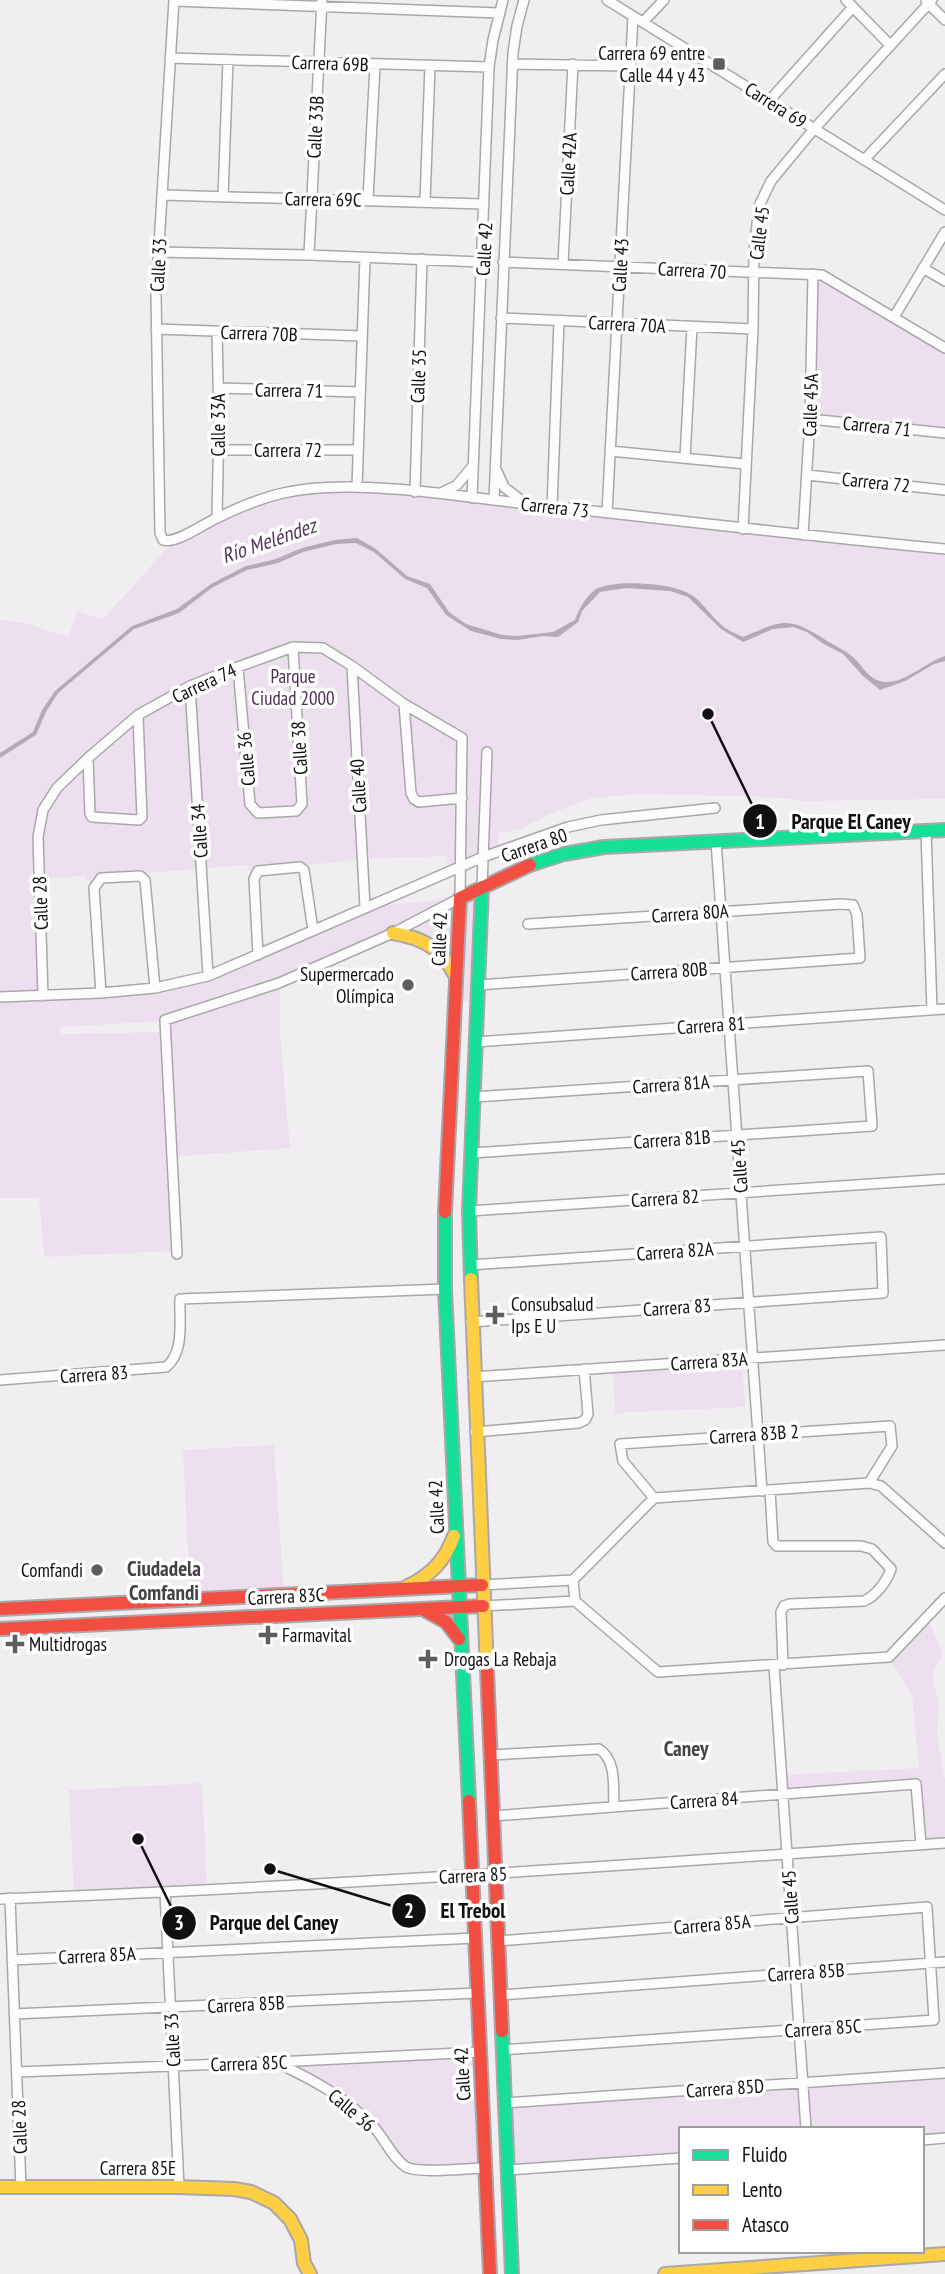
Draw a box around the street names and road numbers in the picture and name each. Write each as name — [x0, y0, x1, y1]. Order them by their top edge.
street label: Carrera 69B — [291, 50, 369, 76]
street label: Carrera 69 — [741, 77, 811, 133]
street label: Calle 33B — [301, 95, 329, 159]
street label: Calle 42A — [554, 132, 582, 196]
street label: Carrera 69C — [284, 186, 362, 212]
street label: Calle 45 — [744, 205, 774, 261]
street label: Calle 42 — [471, 221, 497, 277]
street label: Calle 33 — [145, 237, 171, 293]
street label: Calle 43 — [607, 237, 633, 293]
street label: Carrera 70 — [657, 256, 727, 284]
street label: Carrera 70A — [588, 310, 666, 338]
street label: Carrera 70B — [220, 320, 298, 346]
street label: Calle 35 — [405, 349, 431, 403]
street label: Calle 45A — [797, 373, 823, 437]
street label: Carrera 71 — [255, 377, 323, 403]
street label: Calle 33A — [206, 394, 230, 456]
street label: Carrera 71 — [842, 410, 912, 442]
street label: Carrera 72 — [254, 438, 322, 462]
street label: Carrera 72 — [841, 466, 911, 498]
street label: Carrera 73 — [520, 491, 590, 523]
street label: Carrera 74 — [168, 658, 240, 708]
street label: Calle 38 — [286, 720, 312, 776]
street label: Calle 36 — [232, 731, 260, 787]
street label: Calle 40 — [345, 758, 371, 814]
street label: Calle 34 — [185, 803, 213, 859]
street label: Carrera 80 — [498, 823, 570, 867]
street label: Calle 28 — [27, 876, 53, 930]
street label: Carrera 80A — [651, 898, 729, 928]
street label: Calle 42 — [426, 912, 452, 966]
street label: Carrera 80B — [630, 956, 708, 986]
street label: Carrera 81 — [676, 1011, 746, 1039]
street label: Carrera 81A — [632, 1069, 710, 1099]
street label: Carrera 81B — [633, 1124, 711, 1154]
street label: Calle 45 — [725, 1138, 753, 1194]
street label: Carrera 82 — [630, 1184, 700, 1212]
street label: Carrera 82A — [636, 1236, 714, 1266]
street label: Carrera 83 — [642, 1293, 712, 1321]
street label: Carrera 83A — [670, 1346, 748, 1376]
street label: Carrera 83 — [59, 1360, 129, 1388]
street label: Carrera 83B 2 — [708, 1419, 800, 1449]
street label: Calle 42 — [423, 1480, 449, 1534]
street label: Carrera 83C — [247, 1582, 325, 1610]
street label: Carrera 84 — [669, 1786, 739, 1814]
street label: Carrera 85 — [438, 1861, 508, 1889]
street label: Calle 45 — [776, 1869, 804, 1925]
street label: Carrera 85A — [672, 1909, 752, 1939]
street label: Carrera 85A — [58, 1941, 136, 1969]
street label: Carrera 85B — [767, 1957, 845, 1987]
street label: Carrera 85B — [207, 1990, 285, 2018]
street label: Calle 33 — [159, 2012, 185, 2068]
street label: Carrera 85C — [784, 2013, 863, 2043]
street label: Calle 42 — [449, 2046, 475, 2102]
street label: Carrera 85C — [210, 2050, 288, 2076]
street label: Carrera 85D — [685, 2073, 765, 2103]
street label: Calle 36 — [324, 2083, 380, 2137]
street label: Calle 28 — [6, 2100, 32, 2154]
street label: Carrera 85E — [100, 2156, 176, 2180]

